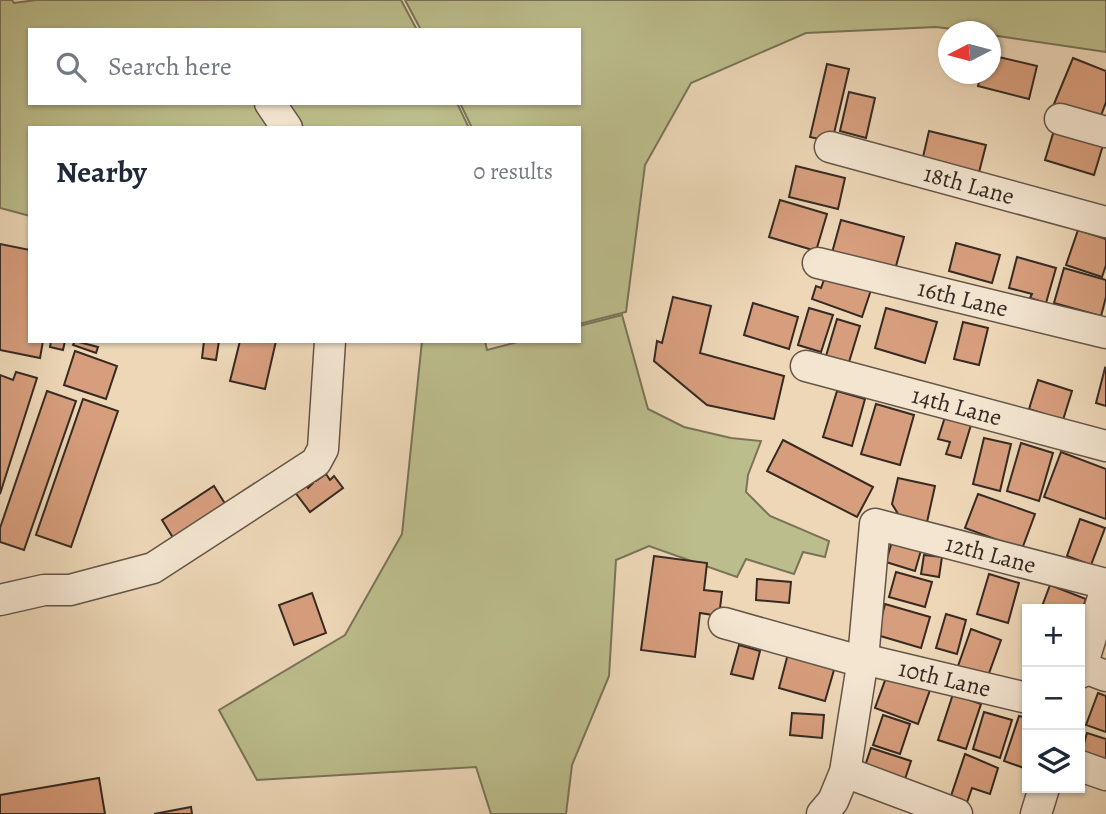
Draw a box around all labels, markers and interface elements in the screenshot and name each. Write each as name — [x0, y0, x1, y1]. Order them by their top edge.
north arrow — [938, 21, 1001, 84]
search box — [28, 28, 581, 105]
icon: search — [52, 48, 90, 86]
text: Search here — [108, 49, 232, 84]
text: Nearby — [56, 152, 147, 192]
text: 0 results — [473, 156, 553, 187]
street label: 18th Lane — [920, 157, 1018, 212]
street label: 16th Lane — [914, 272, 1011, 325]
street label: 14th Lane — [908, 379, 1005, 433]
street label: 12th Lane — [942, 527, 1040, 581]
map controls — [1022, 604, 1085, 793]
button: + — [1022, 604, 1085, 667]
street label: 10th Lane — [895, 652, 994, 705]
button: − — [1022, 667, 1085, 730]
button: layers — [1022, 730, 1085, 793]

